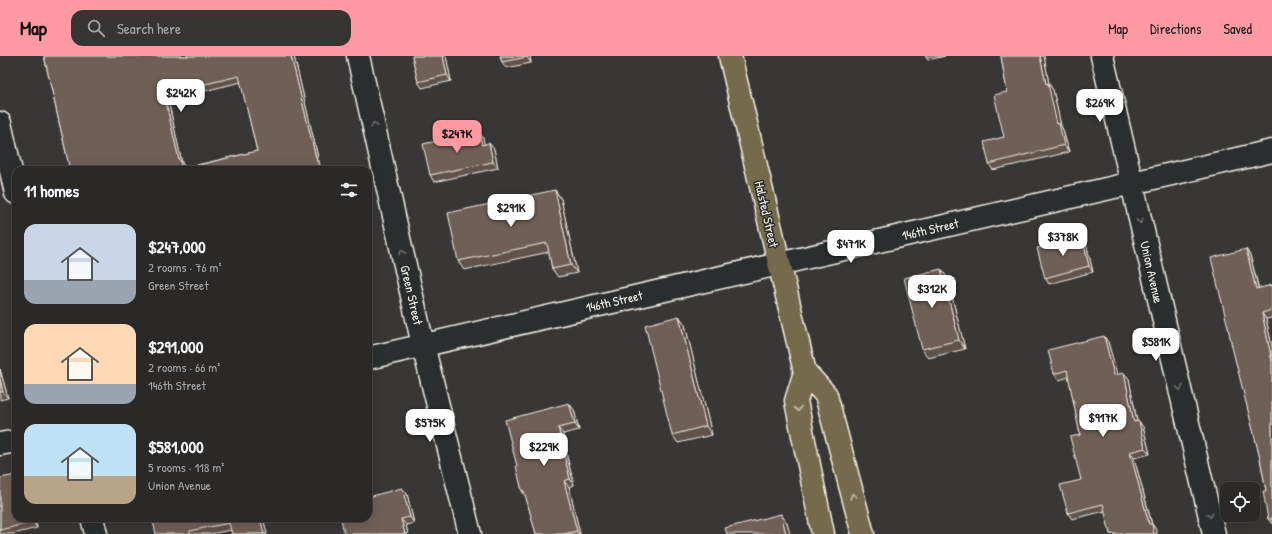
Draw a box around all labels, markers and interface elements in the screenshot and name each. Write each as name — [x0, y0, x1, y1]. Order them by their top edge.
search box — [71, 10, 351, 46]
text: Map — [20, 15, 47, 41]
icon: search — [85, 17, 107, 39]
text: Search here — [117, 18, 181, 39]
text: Map — [1108, 19, 1128, 38]
text: Directions — [1150, 19, 1201, 38]
text: Saved — [1223, 19, 1252, 38]
pin: $242K — [153, 79, 209, 113]
text: $242K — [166, 83, 196, 101]
pin: $269K — [1072, 89, 1128, 123]
text: $269K — [1085, 93, 1115, 111]
pin: $247K — [429, 120, 485, 154]
one-way arrow — [370, 122, 378, 128]
text: $247K — [442, 124, 472, 142]
text: 11 homes — [24, 179, 79, 202]
icon: filters — [338, 179, 360, 201]
street label: Halsted Street — [751, 179, 783, 249]
pin: $291K — [483, 194, 539, 228]
text: $291K — [497, 198, 525, 216]
street label: 146th Street — [900, 214, 961, 244]
one-way arrow — [1135, 218, 1143, 224]
pin: $378K — [1035, 223, 1091, 257]
text: $378K — [1047, 227, 1079, 245]
pin: $471K — [823, 230, 879, 264]
text: $471K — [836, 234, 866, 252]
text: $247,000 — [148, 235, 206, 258]
street label: Union Avenue — [1136, 239, 1168, 305]
icon: home — [56, 240, 104, 288]
one-way arrow — [399, 249, 407, 255]
text: 2 rooms · 76 m² — [148, 258, 221, 276]
street label: Green Street — [396, 263, 428, 327]
pin: $312K — [904, 275, 960, 309]
text: Green Street — [148, 276, 209, 294]
text: $312K — [917, 279, 947, 297]
street label: 146th Street — [584, 286, 645, 316]
pin: $581K — [1128, 328, 1184, 362]
text: $581K — [1141, 332, 1171, 350]
text: $291,000 — [148, 335, 203, 358]
icon: home — [56, 340, 104, 388]
text: 2 rooms · 66 m² — [148, 358, 220, 376]
text: 146th Street — [148, 376, 206, 394]
one-way arrow — [1175, 385, 1183, 391]
pin: $917K — [1075, 404, 1131, 438]
one-way arrow — [793, 406, 802, 412]
text: $917K — [1088, 408, 1118, 426]
pin: $575K — [402, 409, 458, 443]
text: $575K — [415, 413, 445, 431]
pin: $229K — [516, 433, 572, 467]
text: $581,000 — [148, 435, 204, 458]
text: $229K — [529, 437, 559, 455]
icon: home — [56, 440, 104, 488]
text: 5 rooms · 118 m² — [148, 458, 224, 476]
text: Union Avenue — [148, 476, 211, 494]
map controls — [1220, 482, 1260, 522]
button: locate — [1220, 482, 1260, 522]
one-way arrow — [849, 493, 858, 500]
one-way arrow — [1205, 511, 1213, 518]

